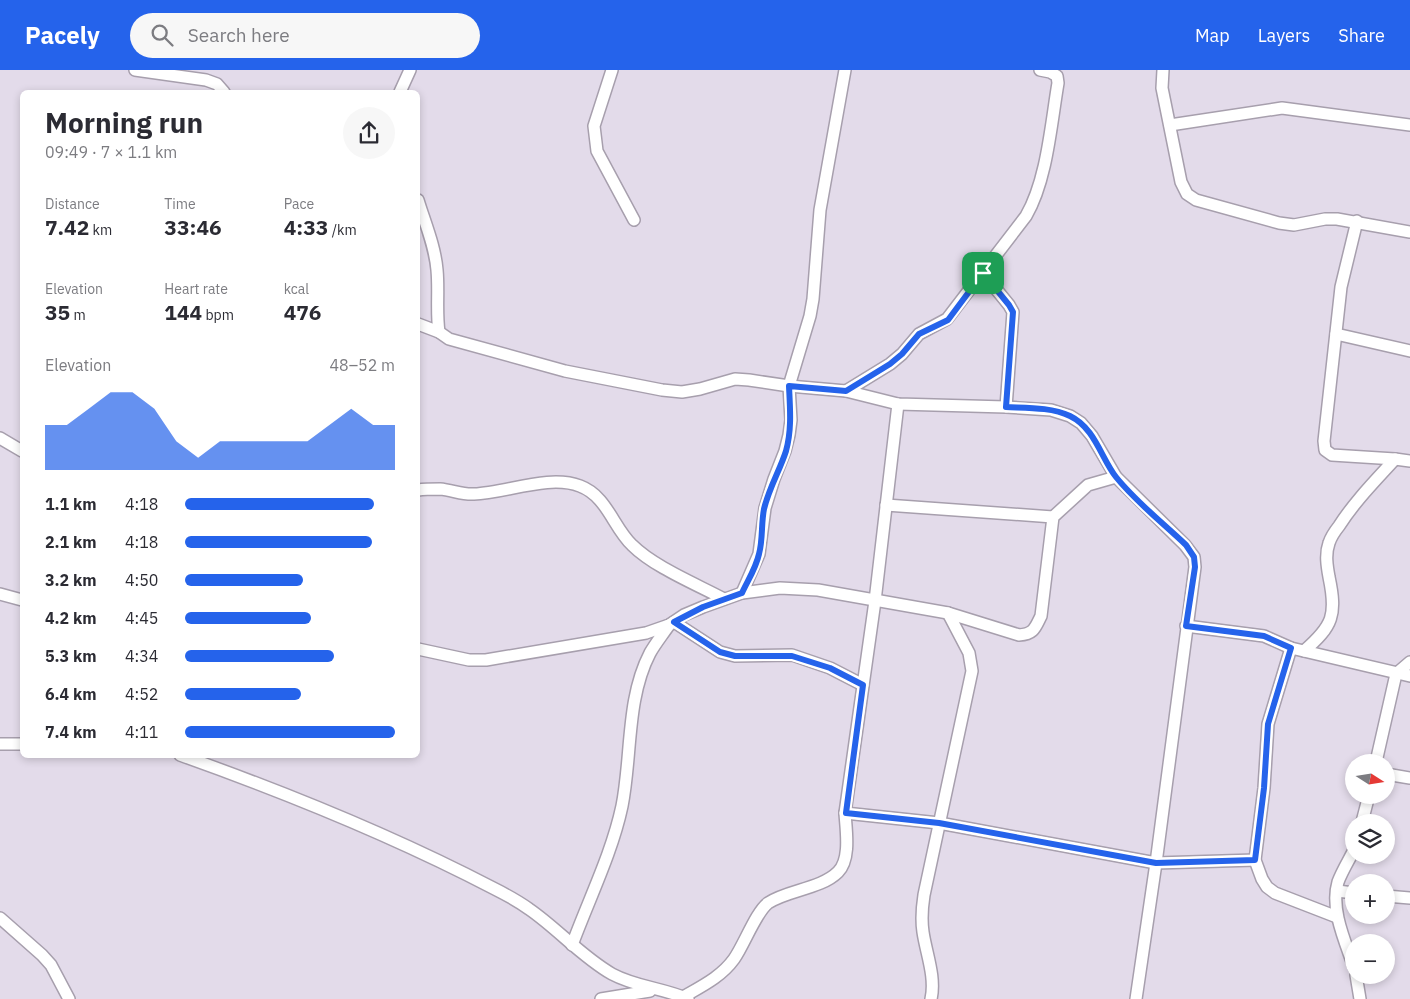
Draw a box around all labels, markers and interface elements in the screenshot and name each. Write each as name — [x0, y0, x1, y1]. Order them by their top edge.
search box — [130, 13, 480, 58]
text: Pacely — [25, 19, 100, 51]
icon: search — [148, 21, 176, 49]
text: Search here — [188, 23, 290, 47]
text: Map — [1195, 24, 1230, 47]
text: Layers — [1258, 24, 1310, 47]
text: Share — [1338, 24, 1385, 47]
text: Morning run — [45, 104, 203, 141]
button: share — [343, 107, 395, 159]
text: 09:49 · 7 × 1.1 km — [45, 142, 177, 162]
text: Distance — [45, 195, 100, 213]
text: Time — [164, 195, 196, 213]
text: Pace — [284, 195, 314, 213]
text: 7.42 — [45, 213, 89, 241]
text: 33:46 — [164, 213, 222, 241]
text: 4:33 — [284, 213, 328, 241]
text: km — [89, 221, 112, 239]
text: /km — [328, 221, 357, 239]
pin — [962, 252, 1004, 294]
icon: arrive — [969, 259, 997, 287]
text: Elevation — [45, 280, 103, 298]
text: Heart rate — [164, 280, 228, 298]
text: kcal — [284, 280, 309, 298]
text: 35 — [45, 298, 70, 326]
text: 144 — [164, 298, 202, 326]
text: 476 — [284, 298, 321, 326]
text: m — [70, 306, 86, 324]
text: bpm — [202, 306, 234, 324]
text: Elevation — [45, 355, 111, 375]
text: 48–52 m — [329, 355, 395, 375]
text: 1.1 km — [45, 494, 96, 514]
text: 4:18 — [125, 494, 158, 514]
text: 2.1 km — [45, 532, 96, 552]
text: 4:18 — [125, 532, 158, 552]
text: 3.2 km — [45, 570, 96, 590]
text: 4:50 — [125, 570, 158, 590]
text: 4.2 km — [45, 608, 96, 628]
text: 4:45 — [125, 608, 158, 628]
text: 5.3 km — [45, 646, 96, 666]
text: 4:34 — [125, 646, 158, 666]
text: 6.4 km — [45, 684, 96, 704]
text: 4:52 — [125, 684, 158, 704]
text: 7.4 km — [45, 722, 96, 742]
text: 4:11 — [125, 722, 158, 742]
north arrow — [1345, 754, 1395, 804]
map controls — [1345, 754, 1395, 984]
button: layers — [1345, 814, 1395, 864]
button: + — [1345, 874, 1395, 924]
button: − — [1345, 934, 1395, 984]

